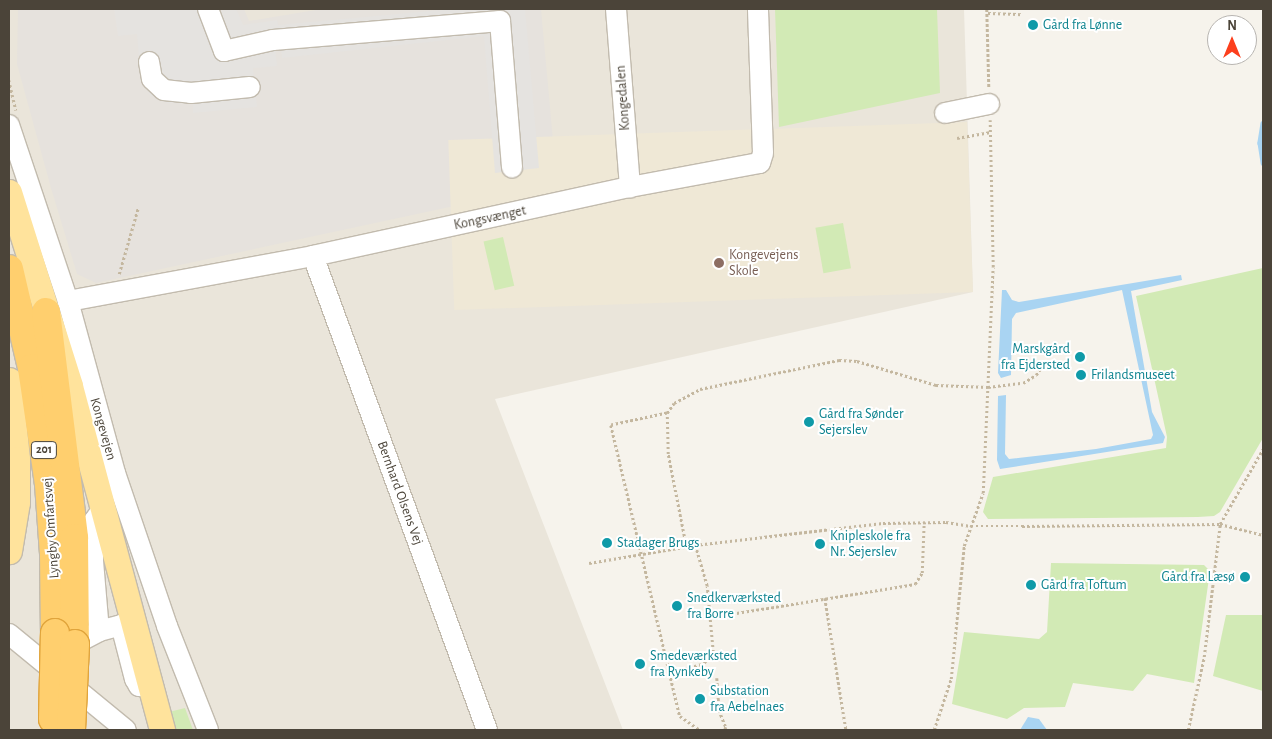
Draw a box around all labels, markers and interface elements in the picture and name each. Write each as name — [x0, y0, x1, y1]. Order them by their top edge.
north arrow — [1207, 15, 1257, 65]
place label: Gård fra Lønne — [1043, 17, 1122, 33]
marker: Gård fra Lønne — [1027, 19, 1039, 31]
text: N — [1227, 19, 1237, 33]
street label: Kongedalen — [612, 65, 634, 131]
street label: Kongsvænget — [452, 202, 528, 234]
place label: Kongevejens Skole — [729, 247, 798, 280]
marker: Kongevejens Skole — [713, 257, 725, 269]
place label: Marskgård fra Ejdersted — [1001, 341, 1070, 374]
marker: Marskgård fra Ejdersted — [1074, 351, 1086, 363]
place label: Frilandsmuseet — [1091, 367, 1175, 383]
marker: Frilandsmuseet — [1075, 369, 1087, 381]
street label: Kongevejen — [86, 396, 120, 462]
place label: Gård fra Sønder Sejerslev — [819, 406, 904, 438]
marker: Gård fra Sønder Sejerslev — [803, 416, 815, 428]
street label: Bernhard Olsens Vej — [373, 439, 427, 547]
road number: 201 — [30, 440, 58, 460]
street label: Lyngby Omfartsvej — [39, 477, 63, 579]
place label: Knipleskole fra Nr. Sejerslev — [830, 528, 911, 560]
place label: Stadager Brugs — [617, 535, 699, 551]
marker: Stadager Brugs — [601, 537, 613, 549]
marker: Knipleskole fra Nr. Sejerslev — [814, 538, 826, 550]
place label: Gård fra Læsø — [1162, 569, 1235, 585]
marker: Gård fra Læsø — [1239, 571, 1251, 583]
place label: Gård fra Toftum — [1041, 577, 1127, 593]
marker: Gård fra Toftum — [1025, 579, 1037, 591]
place label: Snedkerværksted fra Borre — [687, 590, 781, 622]
marker: Snedkerværksted fra Borre — [671, 600, 683, 612]
place label: Smedeværksted fra Rynkeby — [650, 648, 737, 680]
marker: Smedeværksted fra Rynkeby — [634, 658, 646, 670]
place label: Substation fra Aebelnaes — [710, 683, 784, 716]
marker: Substation fra Aebelnaes — [694, 693, 706, 705]

